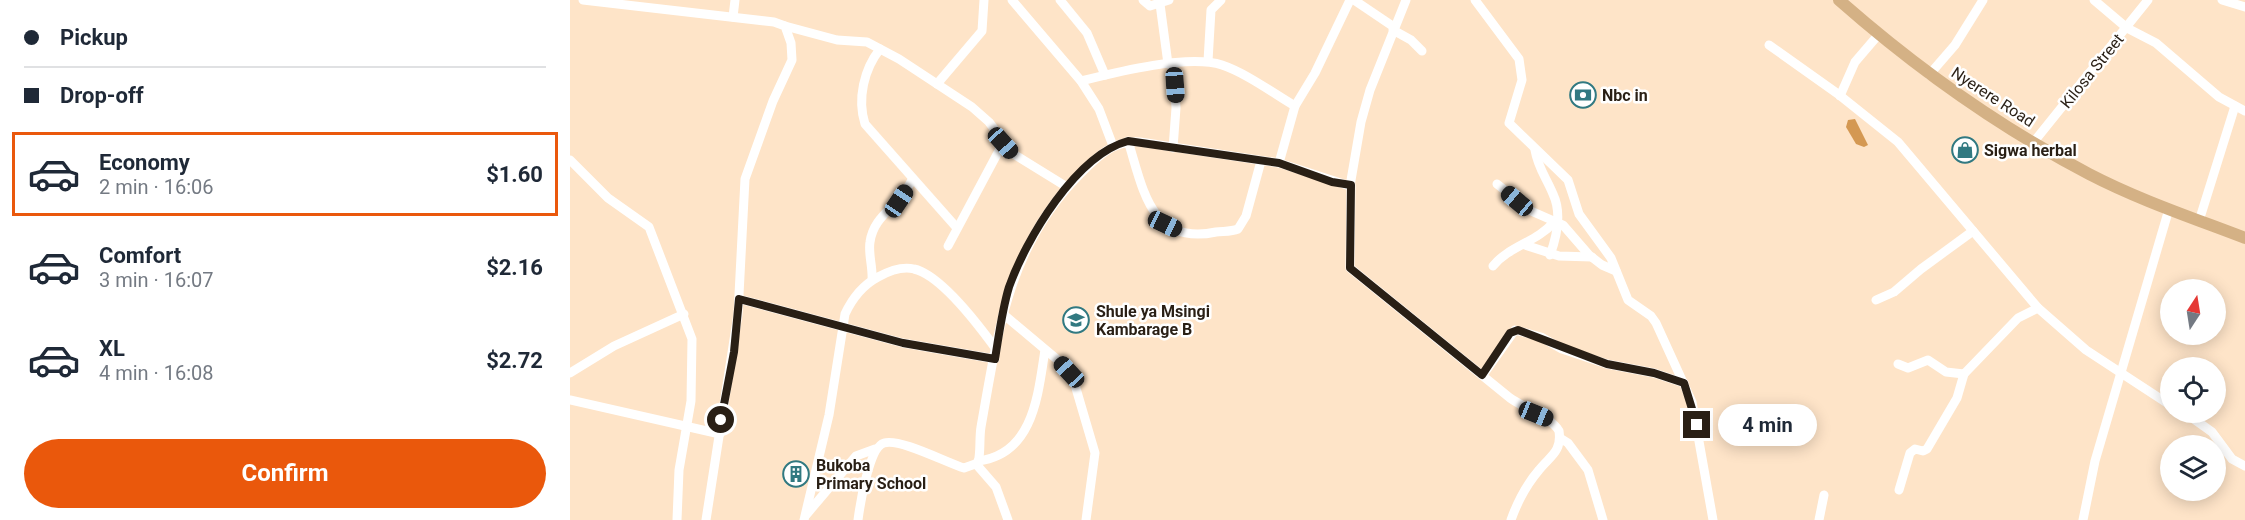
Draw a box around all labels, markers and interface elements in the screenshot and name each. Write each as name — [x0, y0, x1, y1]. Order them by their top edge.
text: Pickup — [60, 25, 128, 50]
street label: Kilosa Street — [2056, 30, 2128, 112]
street label: Nyerere Road — [1948, 63, 2038, 131]
car — [1165, 66, 1185, 104]
bank icon: Nbc in — [1568, 80, 1598, 110]
text: Drop-off — [60, 83, 144, 108]
place label: Nbc in — [1602, 86, 1648, 105]
car — [984, 124, 1022, 162]
shop icon: Sigwa herbal — [1950, 135, 1980, 165]
place label: Sigwa herbal — [1984, 141, 2077, 160]
icon: car — [27, 147, 81, 201]
text: Economy — [99, 150, 190, 175]
text: $1.60 — [486, 162, 543, 187]
text: 2 min · 16:06 — [99, 175, 214, 199]
car — [881, 181, 917, 221]
car — [1497, 183, 1537, 219]
car — [1145, 208, 1185, 240]
icon: car — [27, 240, 81, 294]
text: Comfort — [99, 243, 181, 268]
text: $2.16 — [486, 255, 543, 280]
text: 3 min · 16:07 — [99, 268, 214, 292]
north arrow — [2160, 279, 2226, 345]
map controls — [2160, 279, 2226, 501]
place label: Shule ya Msingi Kambarage B — [1096, 302, 1210, 339]
school or university icon: Shule ya Msingi Kambarage B — [1061, 305, 1091, 335]
icon: car — [27, 333, 81, 387]
text: XL — [99, 336, 125, 361]
text: $2.72 — [486, 348, 543, 373]
car — [1050, 353, 1088, 391]
button: locate — [2160, 357, 2226, 423]
text: 4 min · 16:08 — [99, 361, 214, 385]
car — [1516, 399, 1556, 429]
callout: 4 min — [1718, 404, 1817, 446]
route start — [707, 406, 734, 433]
route end — [1683, 411, 1710, 438]
text: 4 min — [1742, 413, 1793, 437]
button: layers — [2160, 435, 2226, 501]
button: Confirm — [24, 439, 546, 508]
place label: Bukoba Primary School — [816, 456, 926, 493]
building icon: Bukoba Primary School — [781, 459, 811, 489]

